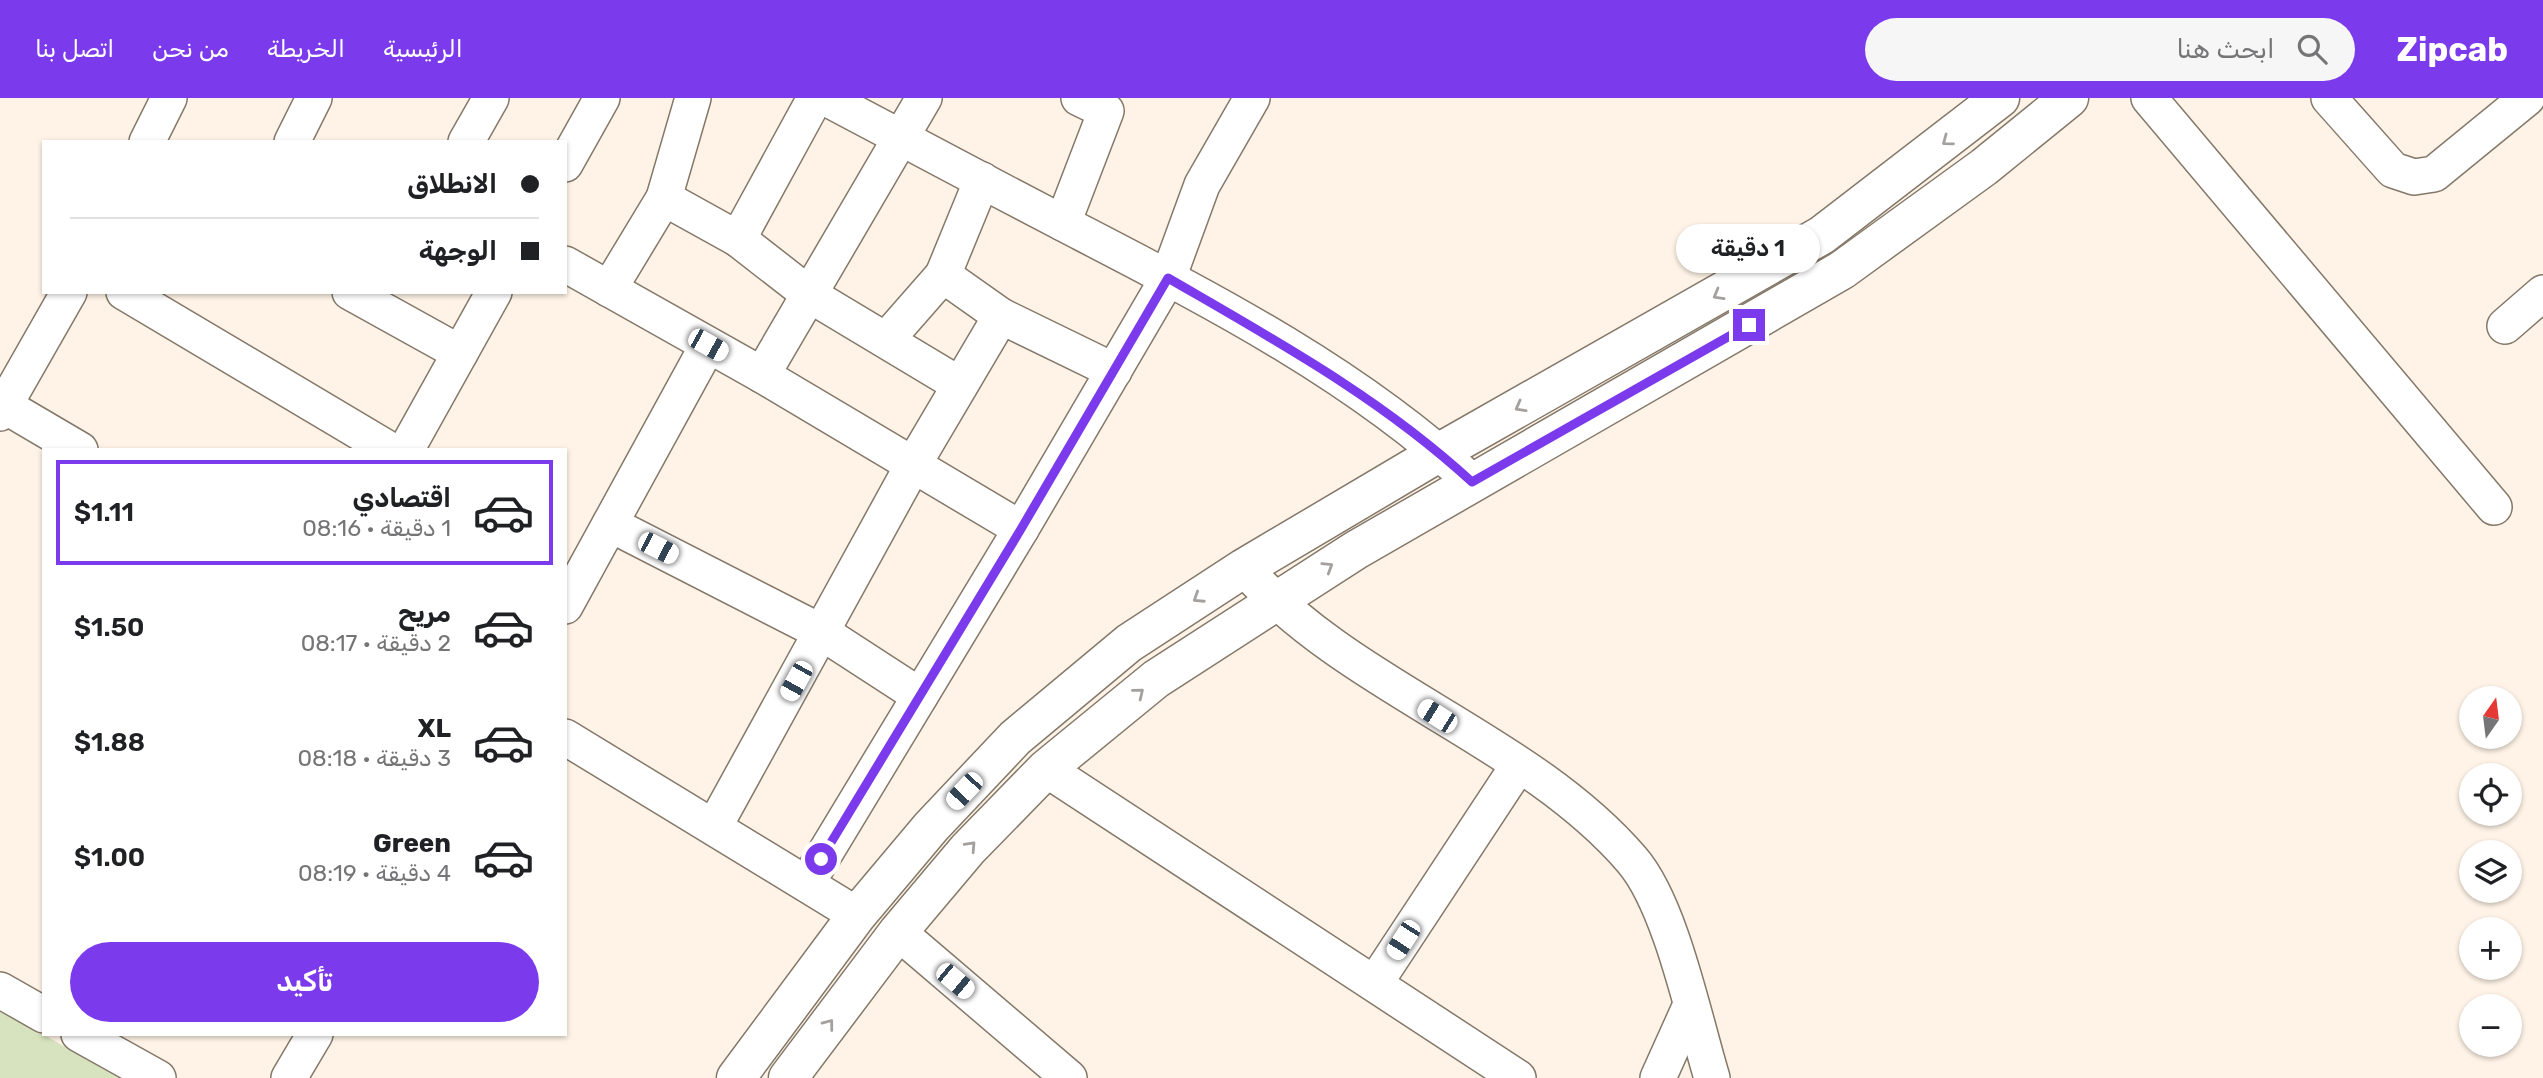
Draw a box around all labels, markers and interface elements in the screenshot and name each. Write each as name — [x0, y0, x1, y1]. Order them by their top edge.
search box — [1865, 18, 2355, 81]
icon: search — [2293, 30, 2331, 68]
text: Zipcab — [2397, 30, 2508, 69]
text: ابحث هنا — [2176, 34, 2275, 65]
text: اتصل بنا — [35, 35, 114, 63]
text: من نحن — [152, 35, 229, 63]
text: الخريطة — [267, 35, 345, 63]
text: الرئيسية — [383, 35, 463, 63]
one-way arrow — [1942, 132, 1955, 145]
text: الانطلاق — [407, 169, 497, 200]
callout: 1 دقيقة — [1677, 224, 1821, 272]
text: 1 دقيقة — [1711, 234, 1785, 262]
text: الوجهة — [419, 236, 497, 267]
one-way arrow — [1713, 287, 1725, 300]
route end — [1733, 309, 1765, 341]
car — [685, 326, 732, 364]
one-way arrow — [1515, 398, 1527, 412]
icon: car — [472, 481, 535, 544]
text: اقتصادي — [352, 483, 451, 514]
text: $1.11 — [74, 497, 134, 528]
text: 1 دقيقة · 08:16 — [302, 514, 451, 542]
car — [635, 529, 682, 567]
one-way arrow — [1320, 563, 1333, 576]
one-way arrow — [1193, 590, 1206, 603]
icon: car — [472, 596, 535, 659]
text: مريح — [398, 598, 451, 629]
text: $1.50 — [74, 612, 144, 643]
text: 2 دقيقة · 08:17 — [301, 629, 451, 657]
car — [777, 658, 816, 704]
north arrow — [2459, 686, 2522, 749]
map controls — [2459, 686, 2522, 1057]
one-way arrow — [1130, 689, 1143, 701]
car — [1414, 696, 1461, 736]
icon: car — [472, 711, 535, 774]
text: XL — [418, 713, 451, 744]
text: $1.88 — [74, 727, 145, 758]
text: 3 دقيقة · 08:18 — [297, 744, 451, 772]
button: locate — [2459, 763, 2522, 826]
car — [942, 768, 987, 814]
icon: car — [472, 826, 535, 889]
text: Green — [373, 828, 451, 859]
button: layers — [2459, 840, 2522, 903]
one-way arrow — [963, 841, 975, 854]
text: $1.00 — [74, 842, 145, 873]
route start — [805, 843, 837, 875]
text: 4 دقيقة · 08:19 — [298, 859, 451, 887]
car — [1383, 917, 1424, 963]
button: + — [2459, 917, 2522, 980]
button: تأكيد — [70, 942, 539, 1022]
car — [933, 959, 978, 1003]
button: − — [2459, 994, 2522, 1057]
one-way arrow — [820, 1019, 833, 1031]

